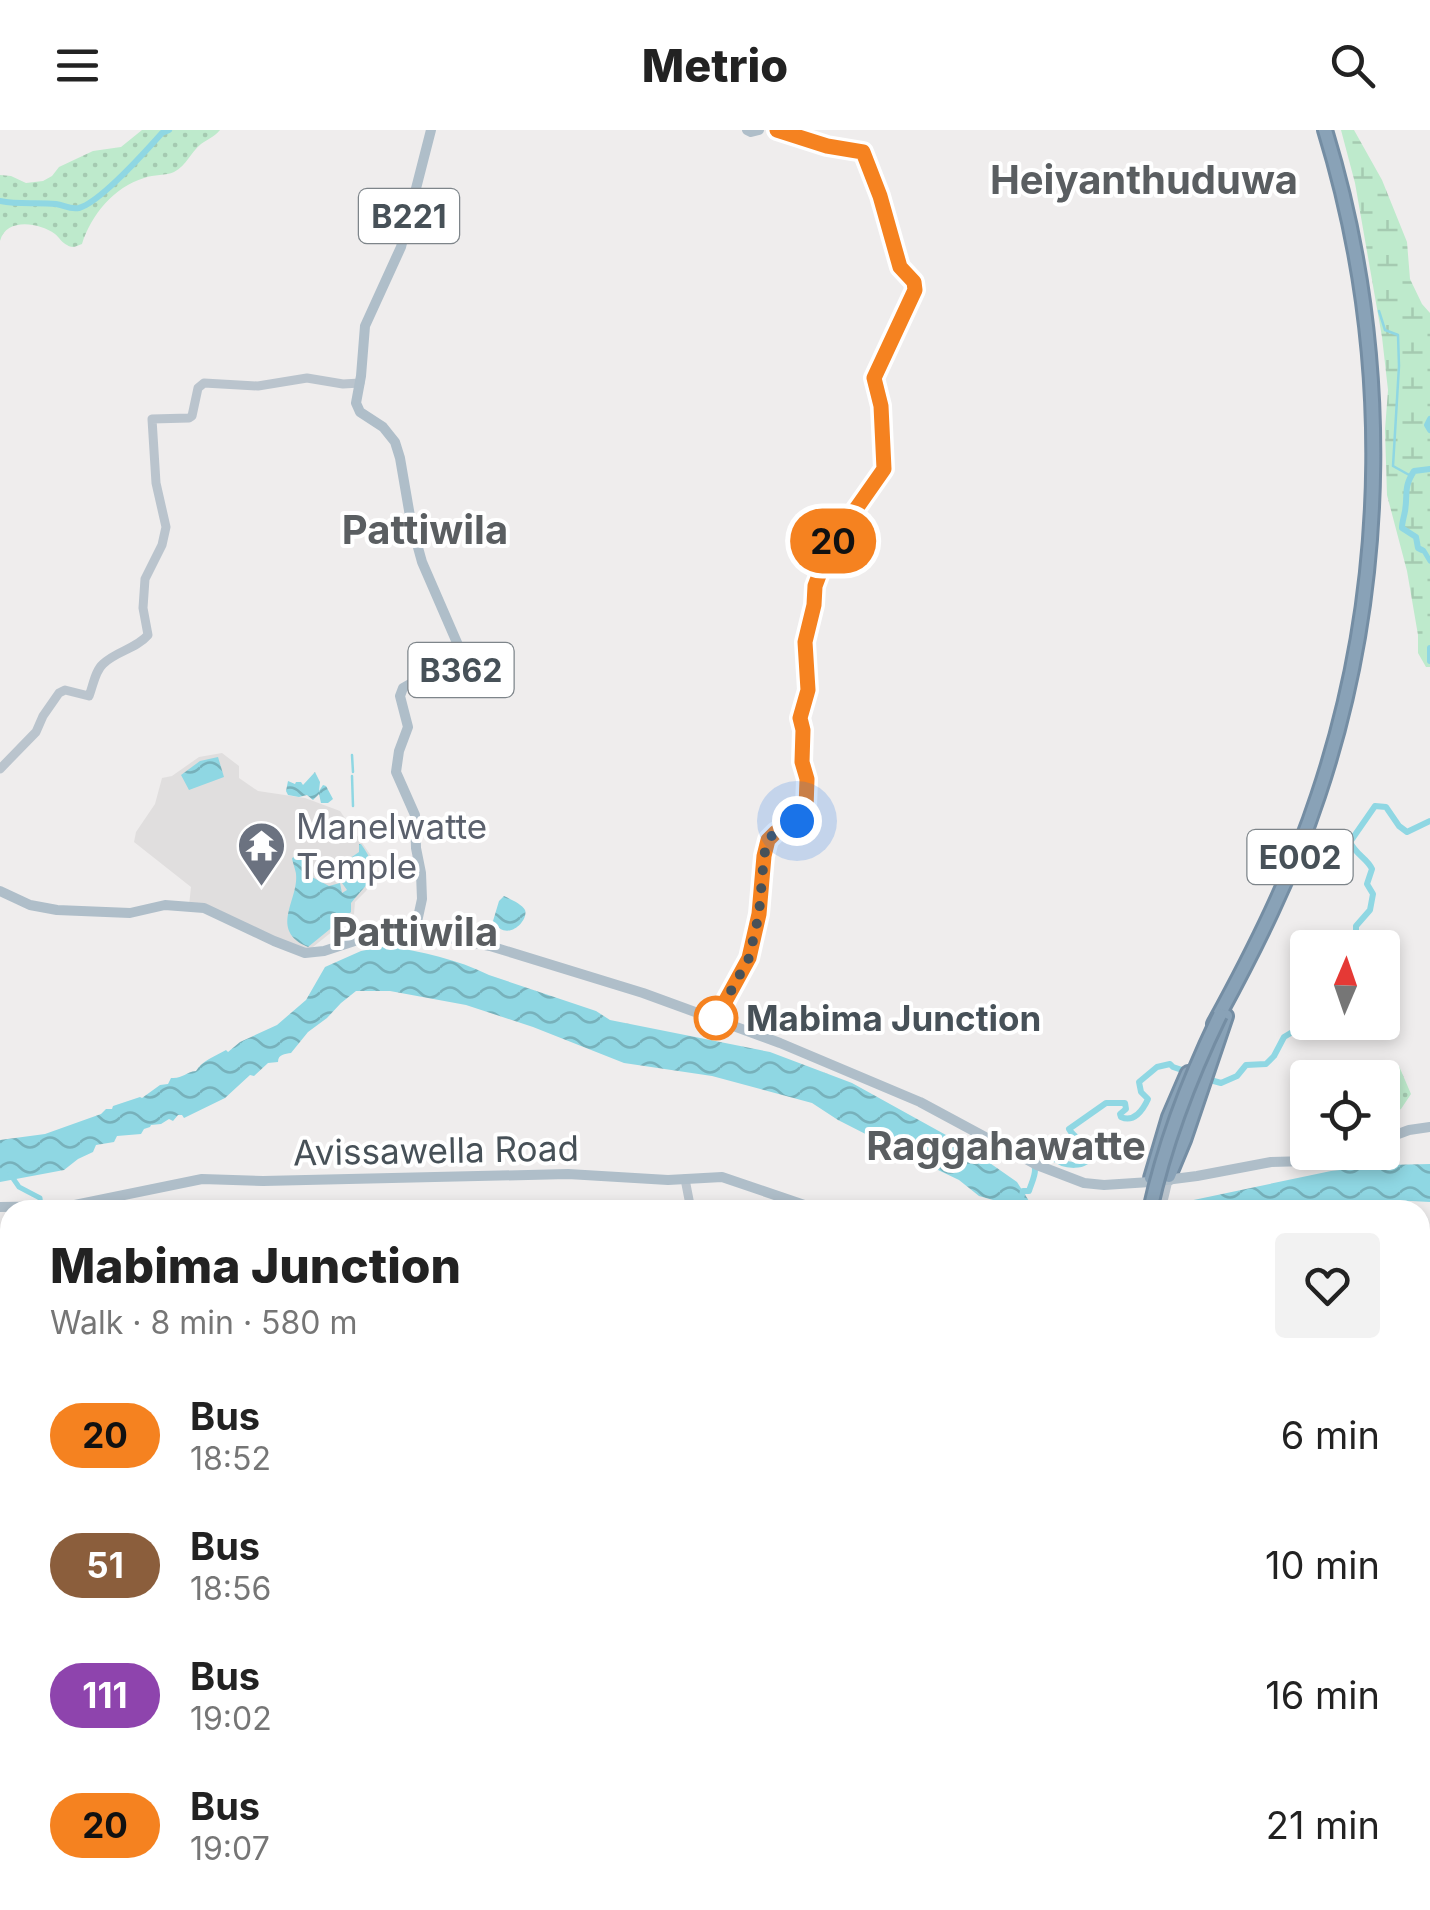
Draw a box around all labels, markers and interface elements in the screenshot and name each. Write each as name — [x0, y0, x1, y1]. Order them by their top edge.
icon: menu — [50, 38, 105, 93]
text: Metrio — [642, 38, 788, 93]
icon: search — [1325, 38, 1380, 93]
district label: Heiyanthuduwa — [990, 155, 1298, 204]
road number: B221 — [359, 189, 459, 243]
district label: Pattiwila — [342, 505, 508, 554]
line badge: 20 — [788, 508, 878, 574]
text: 20 — [810, 520, 856, 562]
road number: B362 — [408, 643, 514, 697]
your location — [772, 796, 822, 846]
place label: Manelwatte Temple — [296, 805, 487, 887]
temple icon: Manelwatte Temple — [235, 820, 287, 888]
road number: E002 — [1248, 830, 1352, 884]
district label: Pattiwila — [332, 907, 498, 956]
north arrow — [1290, 930, 1400, 1040]
map controls — [1290, 930, 1400, 1170]
marker: Mabima Junction — [695, 997, 737, 1039]
place label: Mabima Junction — [746, 997, 1041, 1039]
button: locate — [1290, 1060, 1400, 1170]
district label: Raggahawatte — [866, 1121, 1146, 1170]
street label: Avissawella Road — [293, 1127, 579, 1173]
button: heart — [1275, 1233, 1380, 1338]
text: Mabima Junction — [50, 1236, 461, 1295]
text: Walk · 8 min · 580 m — [50, 1303, 358, 1342]
text: Bus — [190, 1393, 260, 1439]
text: 6 min — [1281, 1412, 1380, 1458]
text: 20 — [82, 1414, 128, 1456]
text: 18:52 — [190, 1439, 271, 1478]
text: Bus — [190, 1523, 260, 1569]
text: 10 min — [1265, 1542, 1380, 1588]
text: 51 — [86, 1544, 124, 1586]
text: 18:56 — [190, 1569, 271, 1608]
text: Bus — [190, 1653, 260, 1699]
text: 16 min — [1265, 1672, 1380, 1718]
text: 111 — [82, 1674, 128, 1716]
text: 19:02 — [190, 1699, 272, 1738]
text: Bus — [190, 1783, 260, 1829]
text: 21 min — [1266, 1802, 1380, 1848]
text: 20 — [82, 1804, 128, 1846]
text: 19:07 — [190, 1829, 270, 1868]

